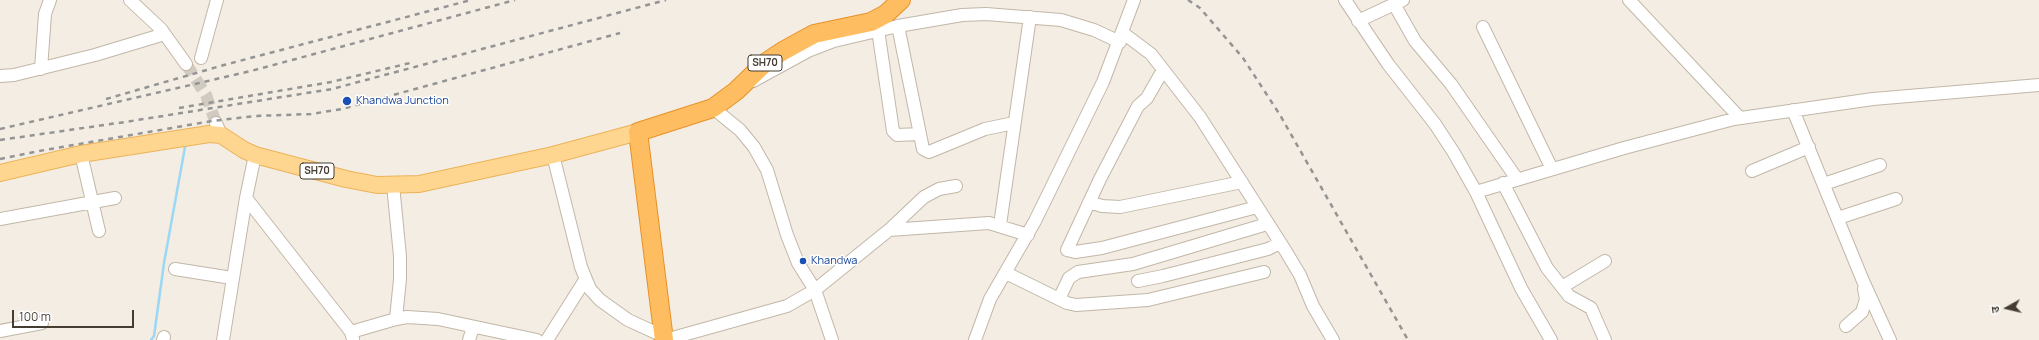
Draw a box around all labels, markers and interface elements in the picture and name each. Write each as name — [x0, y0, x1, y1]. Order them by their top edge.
road number: SH70 — [748, 55, 782, 71]
place label: Khandwa Junction — [356, 94, 449, 108]
marker: Khandwa Junction — [341, 95, 353, 107]
road number: SH70 — [300, 163, 334, 179]
place label: Khandwa — [811, 254, 857, 268]
marker: Khandwa — [798, 256, 808, 266]
north arrow — [1987, 288, 2027, 328]
scale bar — [14, 302, 136, 328]
text: उ — [1987, 306, 2002, 314]
text: 100 m — [19, 308, 51, 325]

